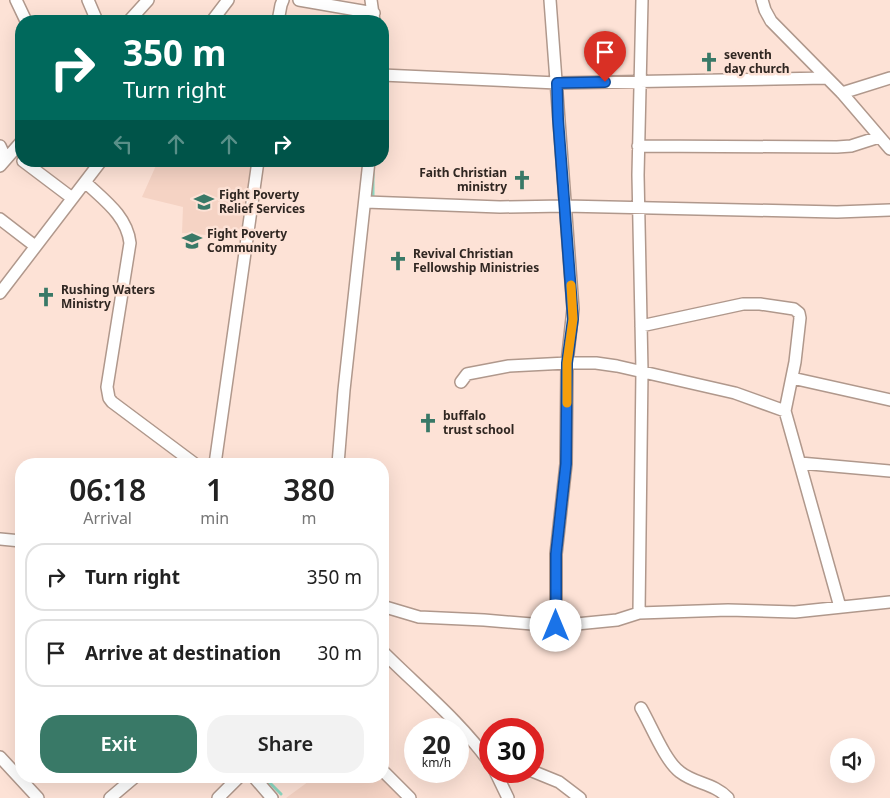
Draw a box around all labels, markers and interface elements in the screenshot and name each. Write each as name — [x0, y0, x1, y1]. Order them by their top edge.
text: 350 m — [123, 29, 226, 76]
pin — [584, 31, 626, 82]
icon: right — [40, 35, 105, 100]
icon: arrive — [591, 38, 619, 66]
place label: seventh day church — [724, 46, 790, 77]
church icon: seventh day church — [698, 51, 720, 73]
text: Turn right — [123, 74, 226, 104]
icon: left — [109, 130, 137, 158]
icon: ahead — [162, 130, 190, 158]
icon: ahead — [215, 130, 243, 158]
icon: right — [268, 130, 296, 158]
place label: Faith Christian ministry — [419, 164, 507, 195]
church icon: Faith Christian ministry — [511, 169, 533, 191]
place label: Fight Poverty Relief Services — [219, 186, 305, 217]
school or university icon: Fight Poverty Relief Services — [193, 191, 215, 213]
place label: Fight Poverty Community — [207, 225, 287, 256]
school or university icon: Fight Poverty Community — [181, 230, 203, 252]
place label: Revival Christian Fellowship Ministries — [413, 245, 539, 276]
church icon: Revival Christian Fellowship Ministries — [387, 250, 409, 272]
place label: Rushing Waters Ministry — [61, 281, 155, 312]
church icon: Rushing Waters Ministry — [35, 286, 57, 308]
place label: buffalo trust school — [443, 407, 514, 438]
church icon: buffalo trust school — [417, 412, 439, 434]
text: 06:18 — [69, 469, 146, 510]
text: 1 — [206, 469, 223, 510]
text: 380 — [283, 469, 335, 510]
text: Arrival — [83, 507, 132, 529]
text: min — [200, 507, 229, 529]
text: m — [302, 507, 317, 529]
icon: right — [42, 563, 70, 591]
text: Turn right — [85, 564, 180, 590]
text: 350 m — [307, 564, 362, 590]
position arrow — [529, 599, 581, 651]
icon: arrive — [42, 639, 70, 667]
text: Arrive at destination — [85, 640, 281, 666]
text: 30 m — [318, 640, 362, 666]
button: Exit — [40, 715, 197, 773]
button: Share — [207, 715, 364, 773]
speed limit sign: 30 — [479, 718, 544, 783]
text: 20 — [422, 727, 451, 761]
map controls — [830, 738, 875, 783]
button: sound — [830, 738, 875, 783]
text: km/h — [422, 754, 451, 771]

